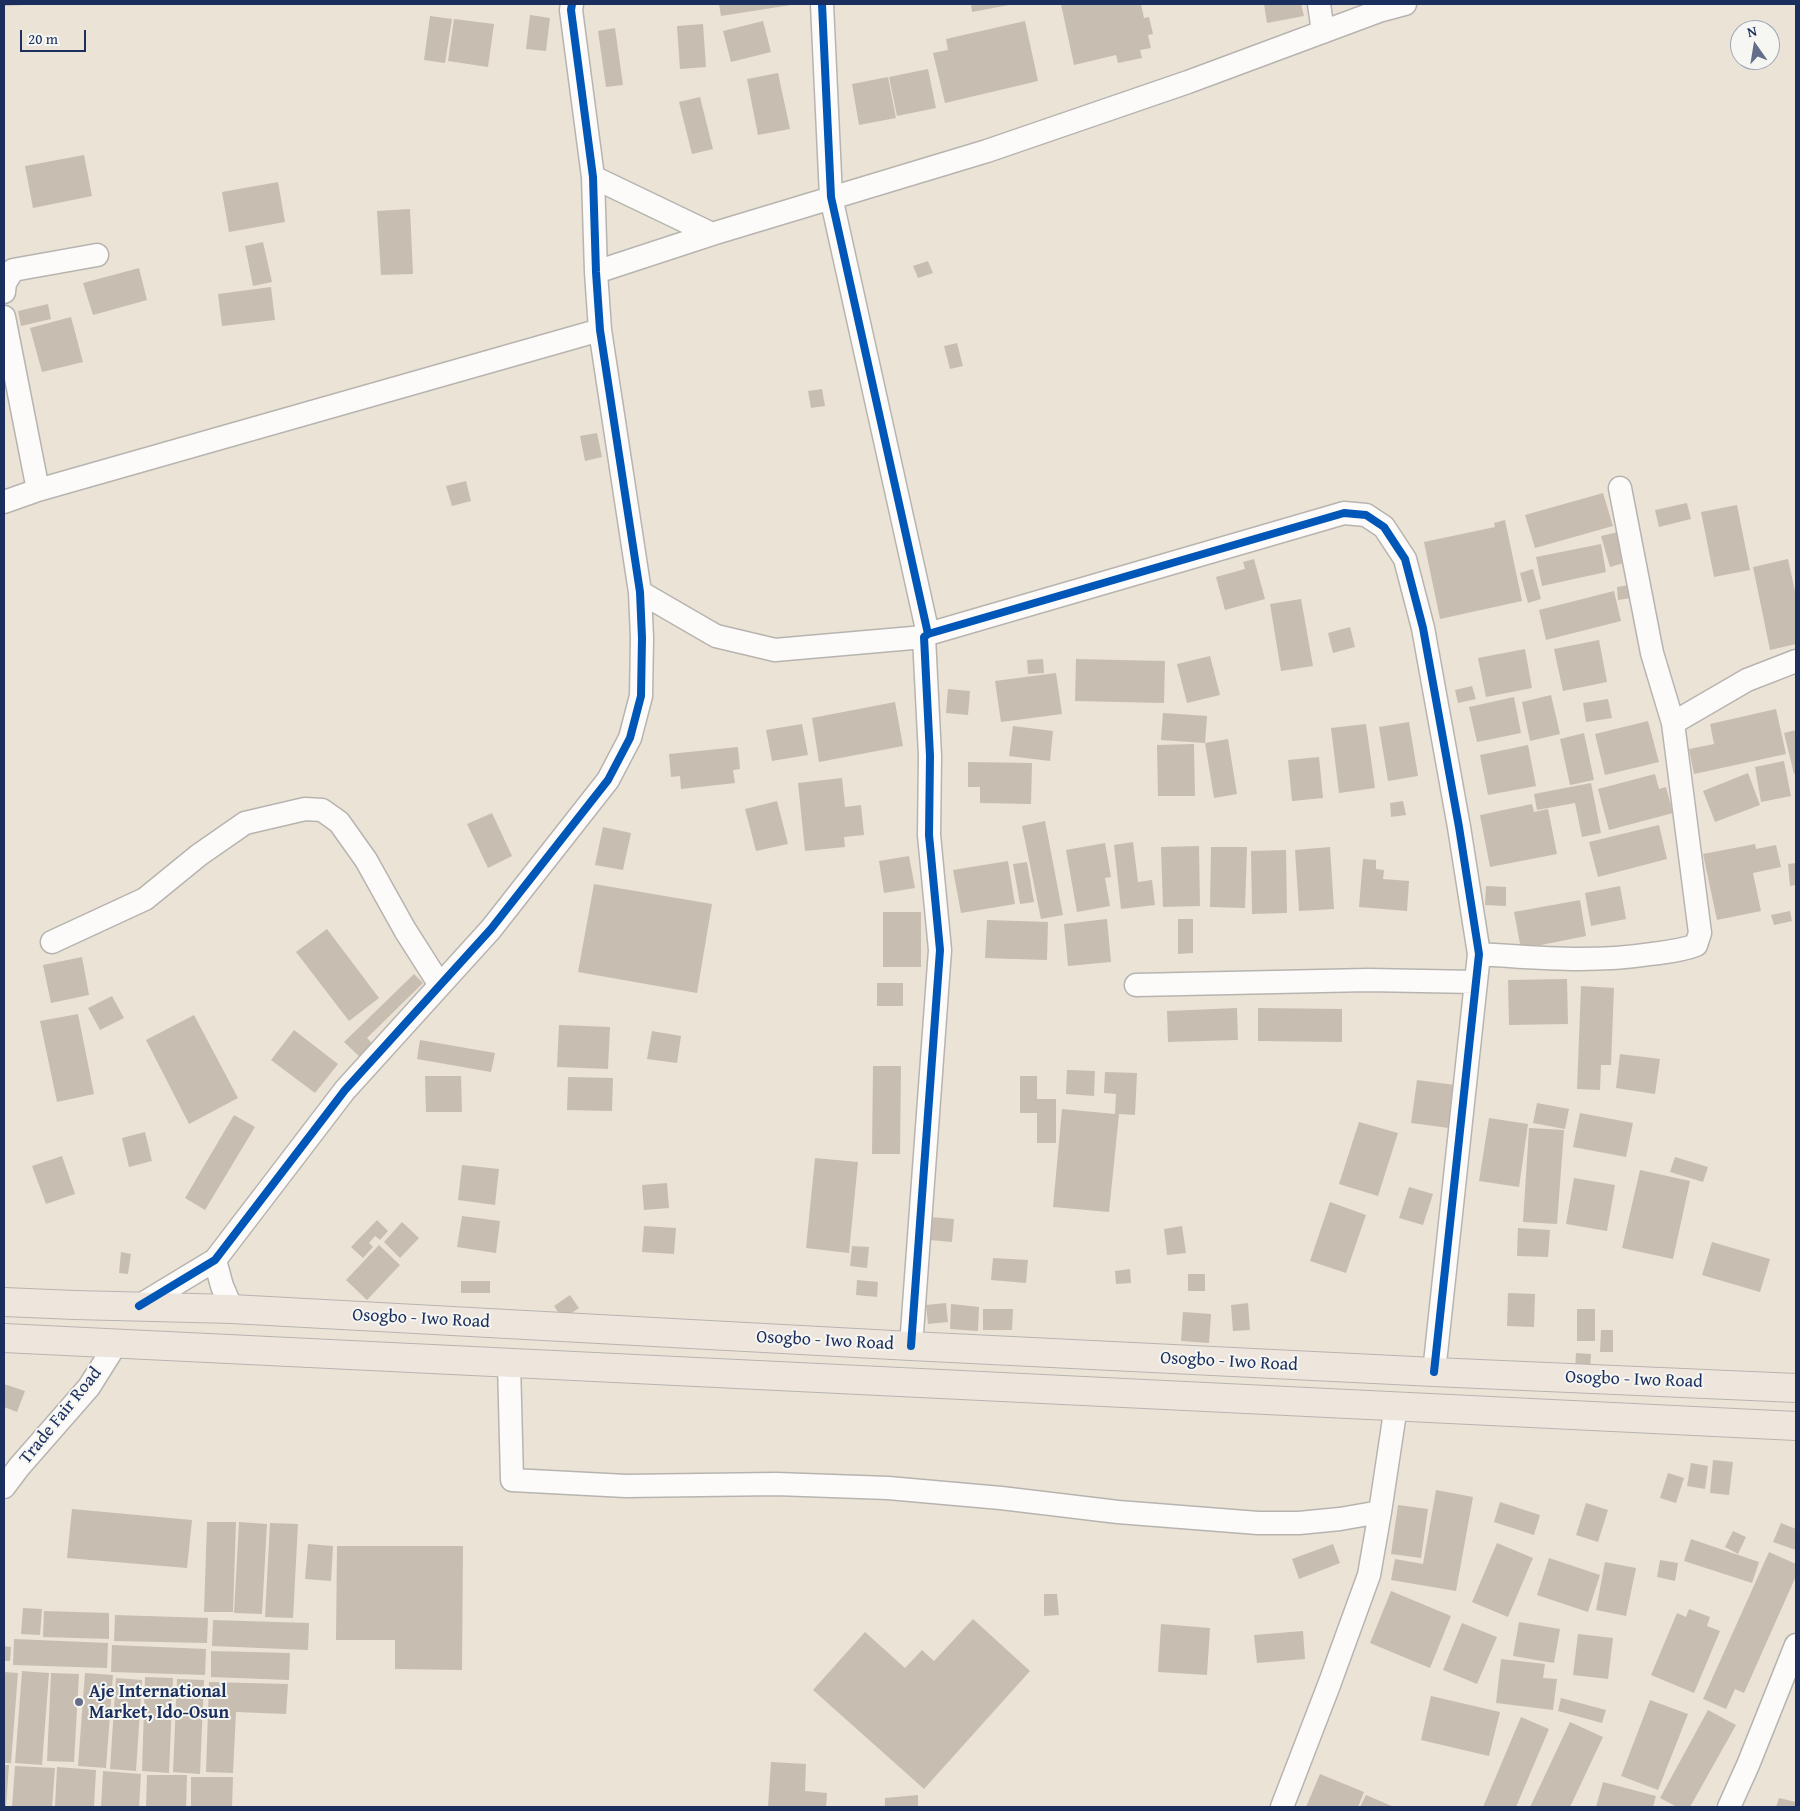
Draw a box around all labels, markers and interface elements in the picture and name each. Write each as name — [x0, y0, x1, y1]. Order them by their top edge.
scale bar — [22, 20, 89, 52]
north arrow — [1730, 20, 1780, 70]
text: N — [1745, 21, 1759, 42]
text: 20 m — [28, 28, 58, 49]
street label: Osogbo - Iwo Road — [352, 1305, 490, 1333]
street label: Osogbo - Iwo Road — [756, 1327, 894, 1355]
street label: Osogbo - Iwo Road — [1160, 1348, 1298, 1376]
street label: Trade Fair Road — [15, 1363, 107, 1469]
street label: Osogbo - Iwo Road — [1565, 1367, 1703, 1393]
place label: Aje International Market, Ido-Osun — [89, 1681, 229, 1724]
marker: Aje International Market, Ido-Osun — [73, 1696, 85, 1708]

